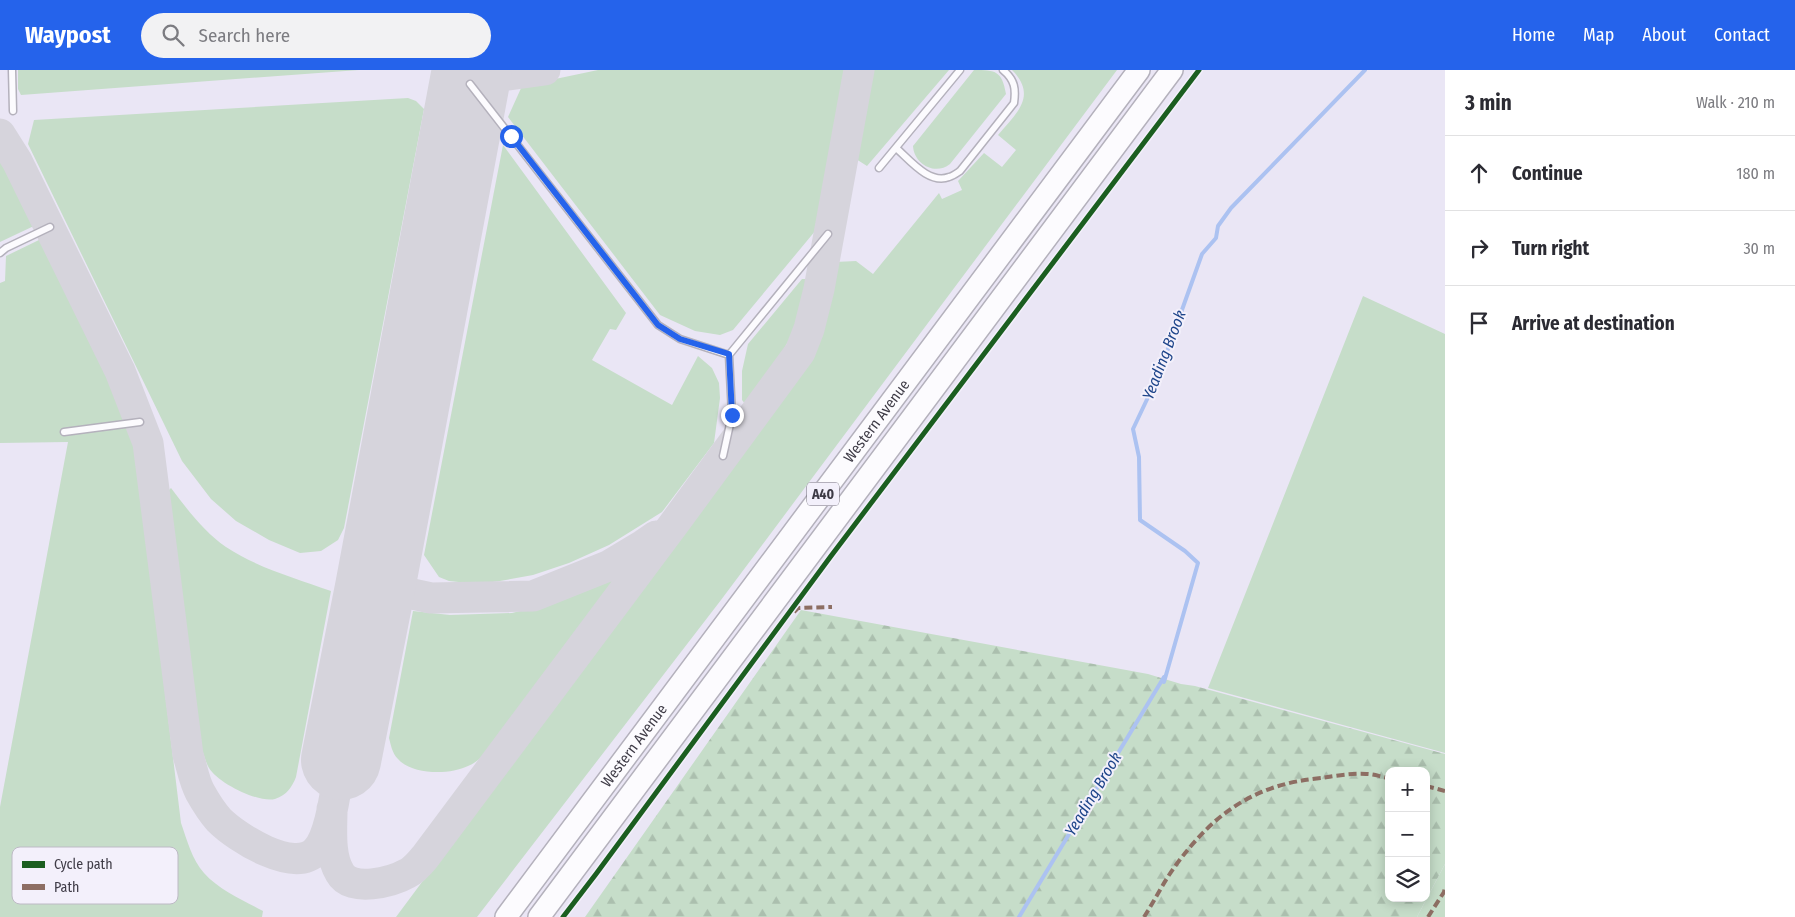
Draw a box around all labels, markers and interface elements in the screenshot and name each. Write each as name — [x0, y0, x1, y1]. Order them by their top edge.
search box — [141, 13, 491, 58]
text: Waypost — [25, 21, 111, 49]
icon: search — [159, 21, 187, 49]
text: Search here — [199, 24, 290, 47]
text: Home — [1512, 24, 1555, 46]
text: Map — [1583, 24, 1614, 46]
text: About — [1642, 24, 1686, 46]
text: Contact — [1714, 24, 1770, 46]
text: 3 min — [1465, 90, 1512, 116]
text: Walk · 210 m — [1696, 93, 1775, 112]
route start — [500, 125, 523, 148]
icon: ahead — [1465, 159, 1493, 187]
text: Continue — [1512, 162, 1583, 185]
text: 180 m — [1736, 164, 1775, 183]
icon: right — [1465, 234, 1493, 262]
text: Turn right — [1512, 237, 1589, 260]
text: 30 m — [1743, 239, 1775, 258]
water label: Yeading Brook — [1138, 308, 1190, 402]
icon: arrive — [1465, 309, 1493, 337]
text: Arrive at destination — [1512, 312, 1675, 335]
street label: Western Avenue — [840, 376, 913, 466]
route end — [721, 404, 744, 427]
road number: A40 — [807, 482, 839, 506]
street label: Western Avenue — [597, 701, 671, 791]
water label: Yeading Brook — [1061, 749, 1125, 839]
map controls — [1385, 767, 1430, 902]
button: + — [1385, 767, 1430, 812]
button: − — [1385, 812, 1430, 857]
legend — [12, 847, 178, 904]
text: Cycle path — [54, 856, 113, 873]
button: layers — [1385, 857, 1430, 902]
text: Path — [54, 879, 79, 896]

